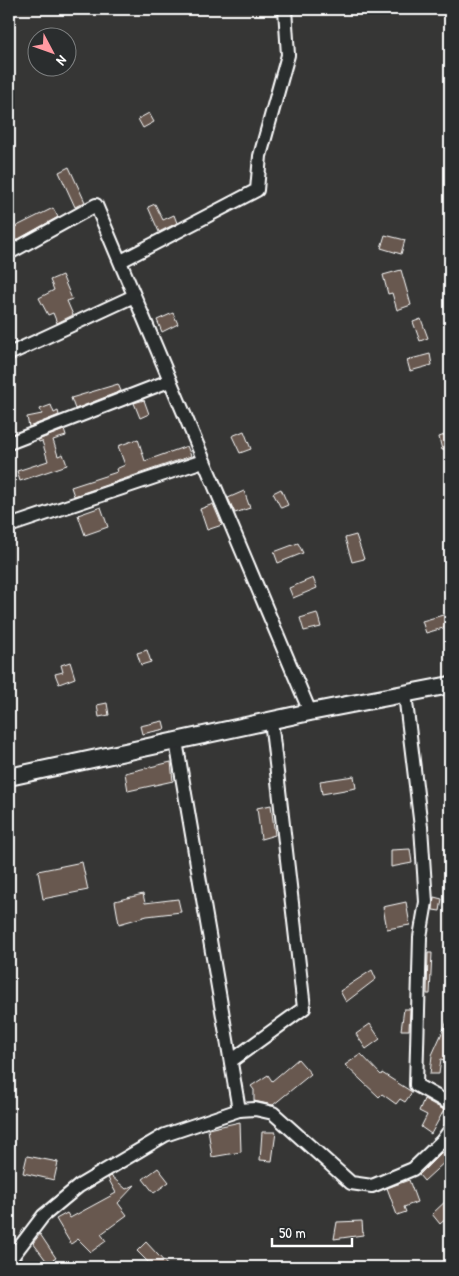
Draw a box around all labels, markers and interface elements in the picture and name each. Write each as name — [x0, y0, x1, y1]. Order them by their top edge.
north arrow — [28, 28, 78, 78]
text: N — [52, 52, 72, 70]
scale bar — [272, 1216, 352, 1248]
text: 50 m — [279, 1222, 306, 1243]

